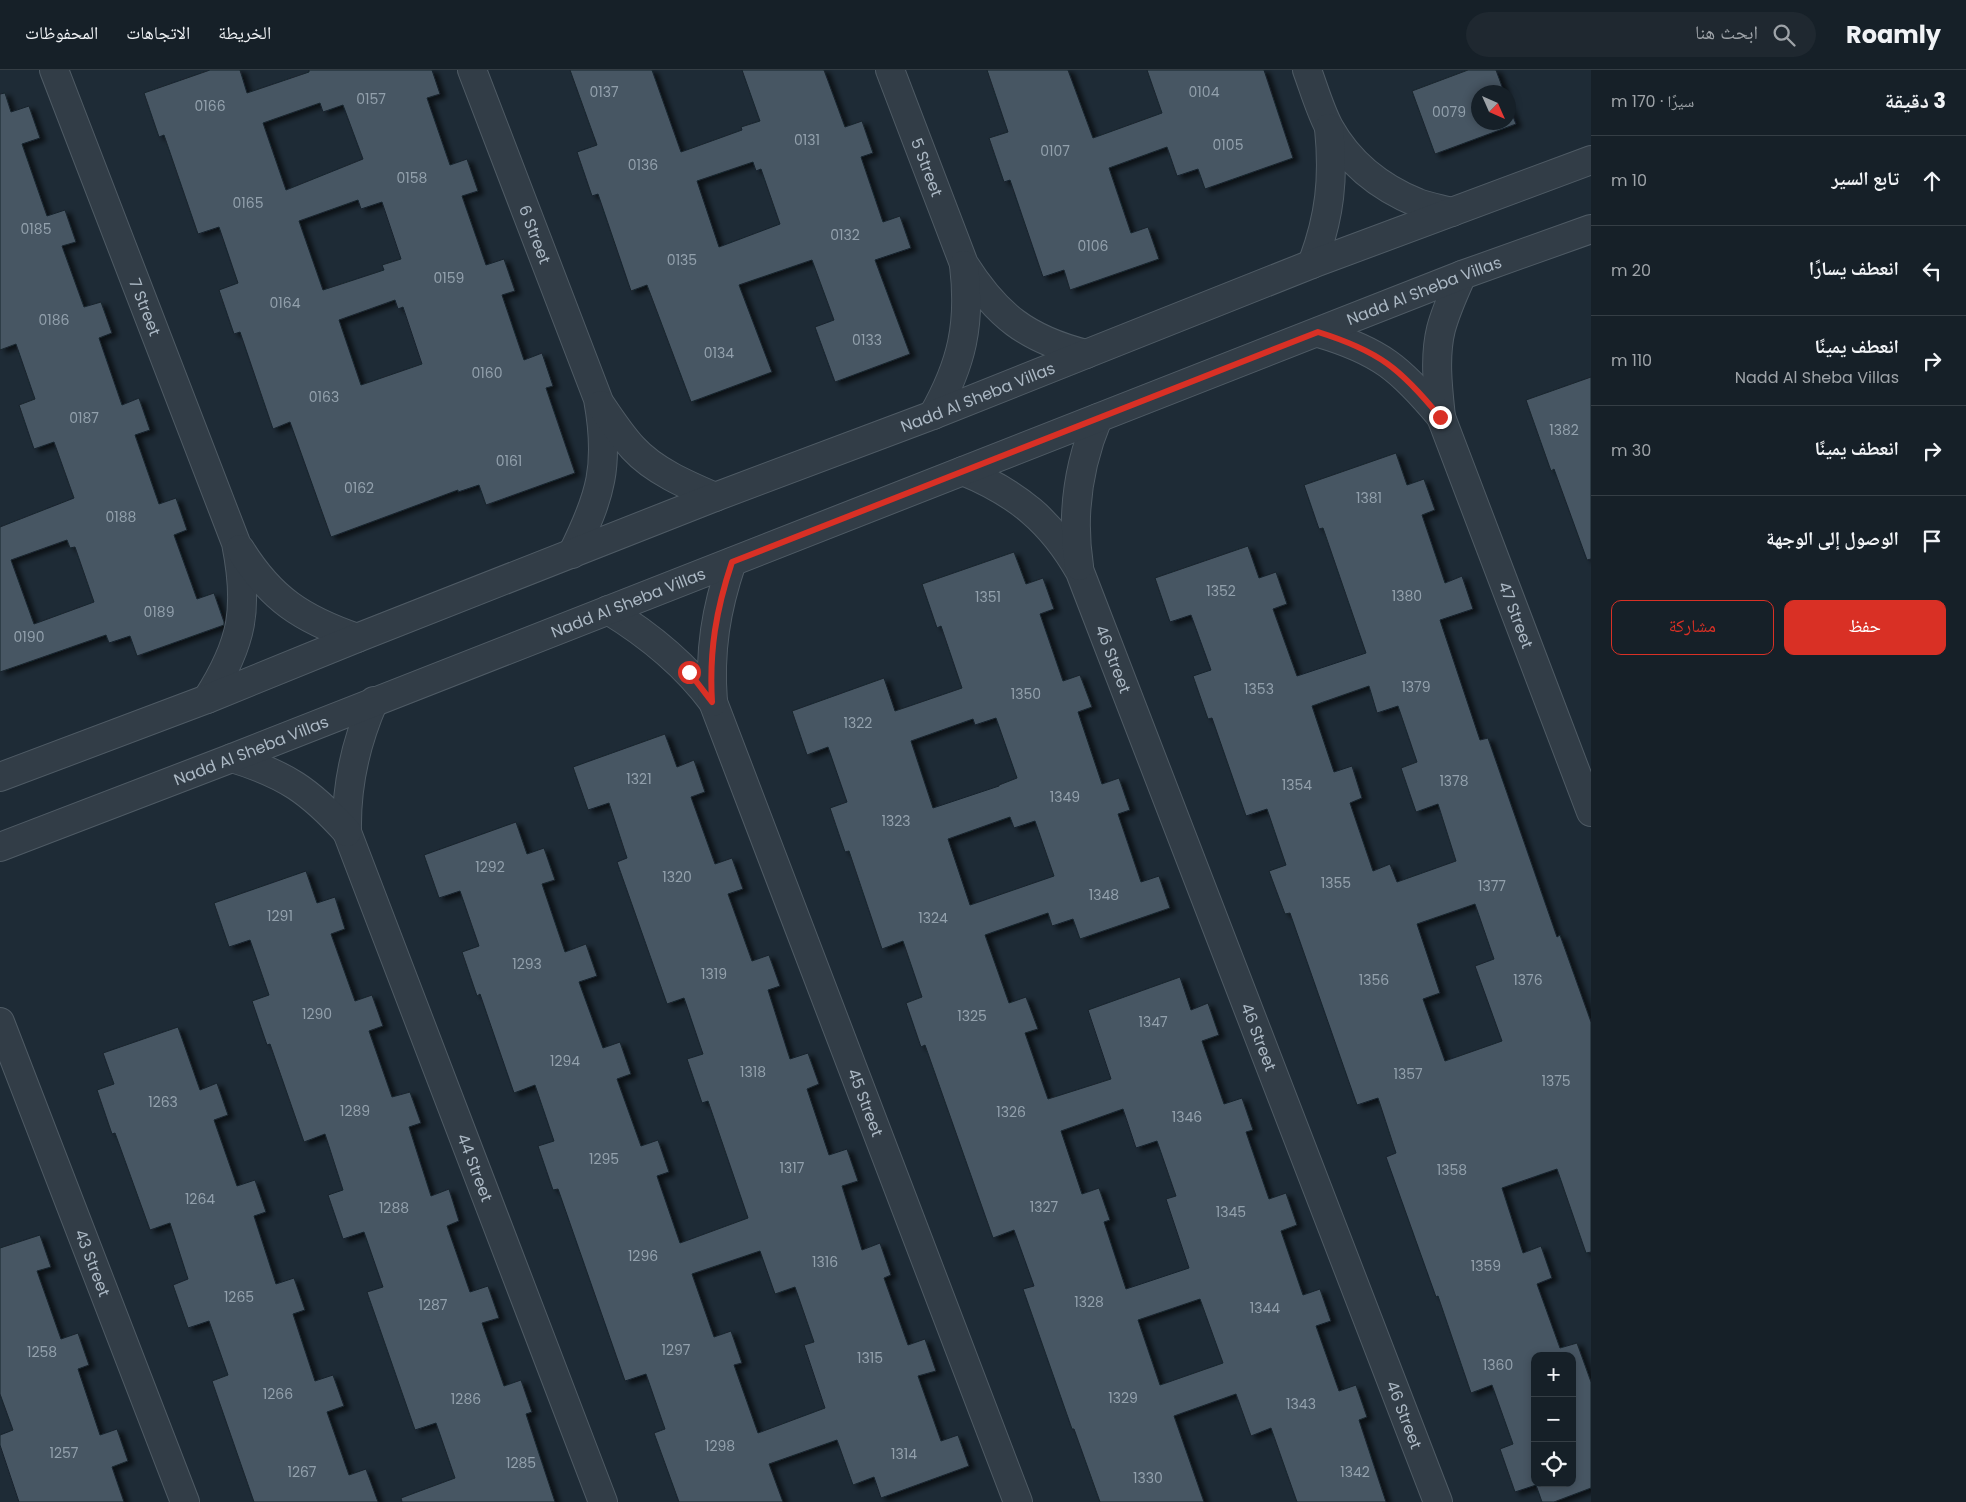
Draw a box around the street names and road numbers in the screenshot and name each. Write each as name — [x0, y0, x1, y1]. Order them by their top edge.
street label: 5 Street — [905, 134, 949, 200]
street label: 6 Street — [513, 202, 557, 267]
street label: Nadd Al Sheba Villas — [1343, 250, 1505, 331]
street label: 7 Street — [124, 275, 167, 339]
street label: Nadd Al Sheba Villas — [897, 356, 1058, 438]
street label: Nadd Al Sheba Villas — [547, 562, 709, 643]
street label: 47 Street — [1493, 578, 1539, 652]
street label: 46 Street — [1090, 621, 1137, 696]
street label: Nadd Al Sheba Villas — [170, 710, 332, 791]
street label: 46 Street — [1235, 999, 1283, 1074]
street label: 45 Street — [842, 1065, 889, 1140]
street label: 44 Street — [452, 1130, 499, 1205]
street label: 43 Street — [69, 1226, 116, 1300]
street label: 46 Street — [1381, 1377, 1428, 1452]

